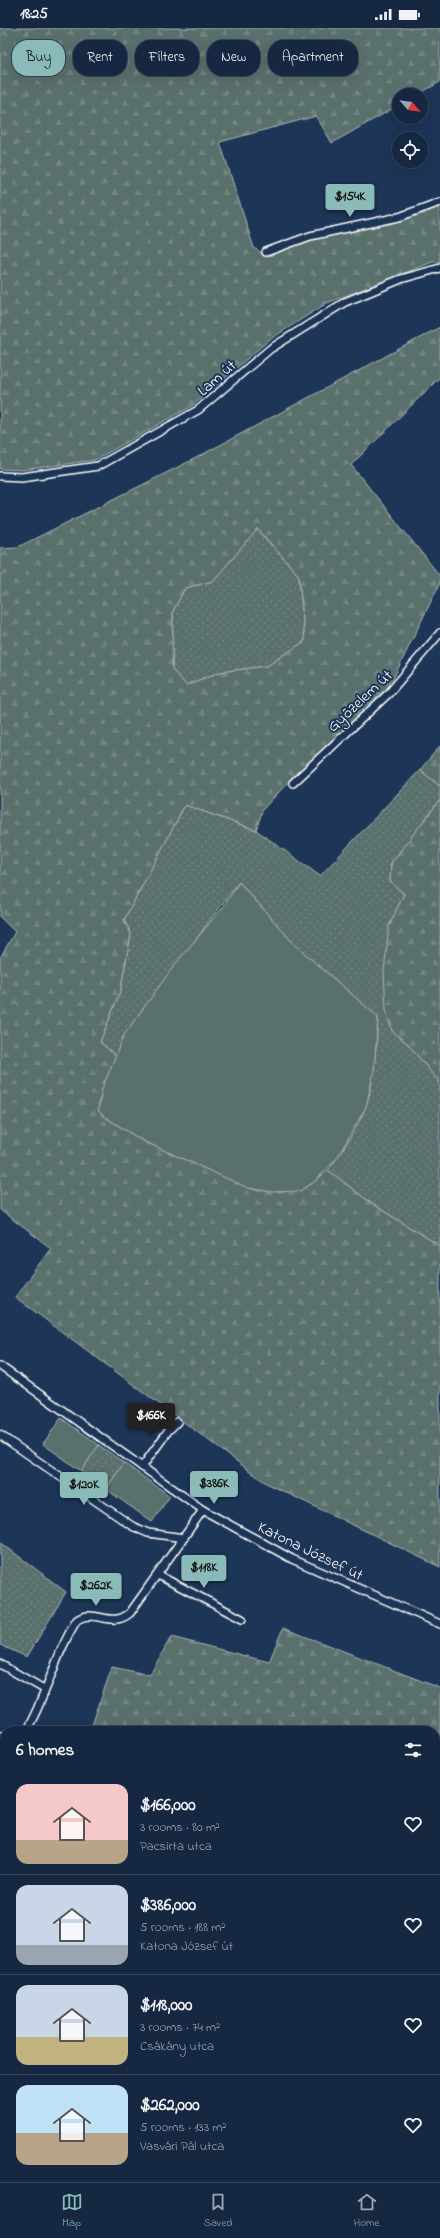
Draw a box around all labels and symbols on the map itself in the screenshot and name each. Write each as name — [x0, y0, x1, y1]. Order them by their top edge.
north arrow — [392, 88, 428, 124]
pin: $154K — [322, 184, 378, 218]
street label: Lam út — [192, 354, 243, 402]
street label: Győzelem út — [322, 664, 399, 738]
pin: $166K — [123, 1403, 179, 1437]
pin: $386K — [186, 1471, 242, 1505]
pin: $120K — [56, 1472, 112, 1506]
street label: Katona József út — [253, 1516, 367, 1588]
pin: $118K — [176, 1555, 232, 1589]
pin: $262K — [68, 1573, 124, 1607]

